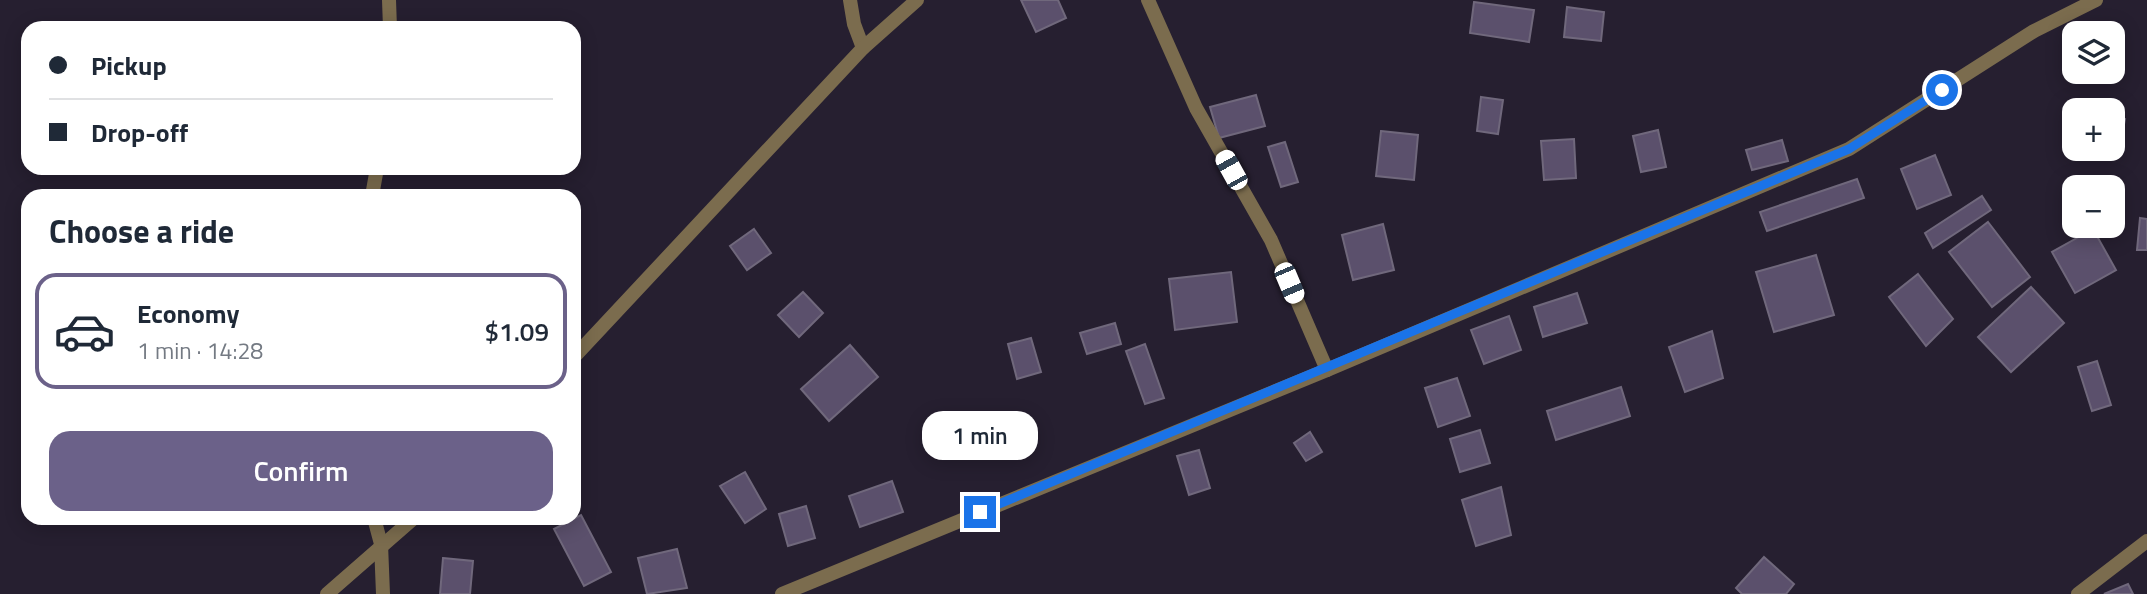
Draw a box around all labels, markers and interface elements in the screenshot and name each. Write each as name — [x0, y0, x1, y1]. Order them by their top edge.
map controls — [2062, 21, 2125, 238]
button: layers — [2062, 21, 2125, 84]
text: Pickup — [91, 46, 167, 85]
route start — [1926, 74, 1958, 106]
button: + — [2062, 98, 2125, 161]
text: Drop-off — [91, 113, 188, 152]
car — [1212, 147, 1251, 193]
button: − — [2062, 175, 2125, 238]
text: Choose a ride — [49, 207, 234, 255]
car — [1272, 260, 1307, 306]
text: Economy — [137, 294, 239, 333]
icon: car — [53, 300, 116, 363]
text: $1.09 — [485, 312, 549, 351]
text: 1 min · 14:28 — [137, 333, 263, 368]
callout: 1 min — [922, 410, 1038, 460]
text: 1 min — [952, 418, 1008, 453]
button: Confirm — [49, 431, 553, 511]
route end — [964, 496, 996, 528]

